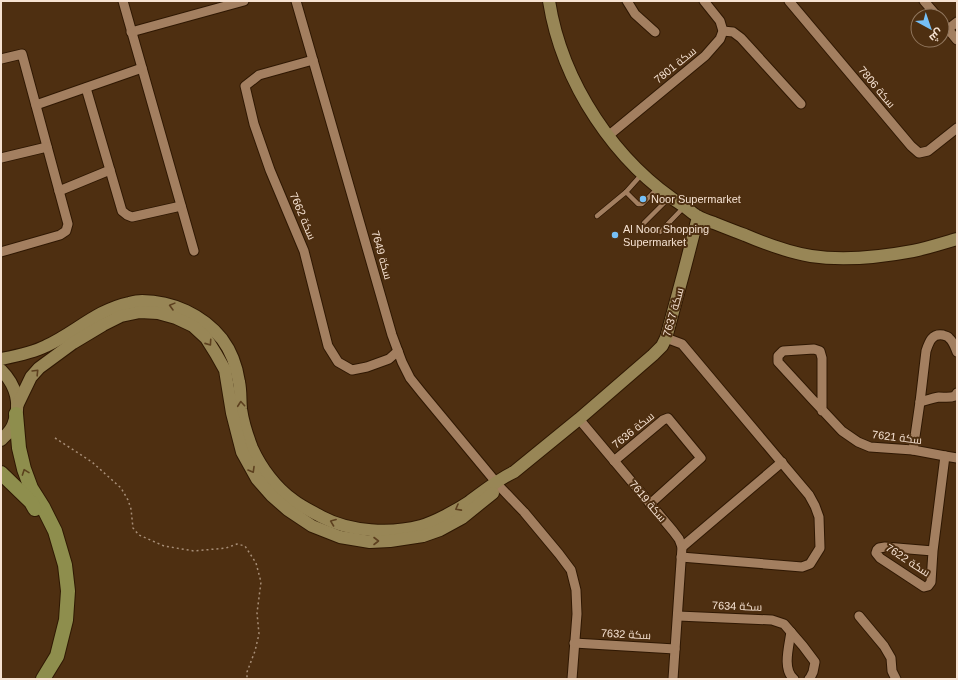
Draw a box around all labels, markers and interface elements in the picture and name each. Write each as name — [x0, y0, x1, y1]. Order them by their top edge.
north arrow — [910, 8, 950, 48]
text: ش — [927, 26, 946, 45]
street label: سكة 7801 — [652, 45, 698, 85]
street label: سكة 7806 — [856, 64, 898, 110]
street label: سكة 7662 — [288, 191, 318, 241]
place label: Noor Supermarket — [651, 193, 741, 205]
marker: Noor Supermarket — [638, 194, 648, 204]
place label: Al Noor Shopping Supermarket — [623, 223, 709, 248]
street label: سكة 7649 — [369, 229, 395, 281]
marker: Al Noor Shopping Supermarket — [610, 230, 620, 240]
street label: سكة 7637 — [660, 286, 686, 338]
one-way arrow — [169, 302, 175, 310]
one-way arrow — [204, 338, 211, 345]
one-way arrow — [31, 369, 39, 377]
one-way arrow — [237, 401, 246, 407]
street label: سكة 7636 — [610, 410, 656, 450]
street label: سكة 7621 — [871, 428, 923, 446]
one-way arrow — [248, 466, 255, 473]
one-way arrow — [21, 468, 30, 475]
street label: سكة 7619 — [627, 478, 669, 524]
one-way arrow — [455, 504, 462, 511]
one-way arrow — [330, 518, 337, 527]
one-way arrow — [373, 537, 379, 545]
street label: سكة 7622 — [884, 541, 932, 579]
street label: سكة 7634 — [712, 599, 762, 613]
street label: سكة 7632 — [601, 627, 651, 641]

